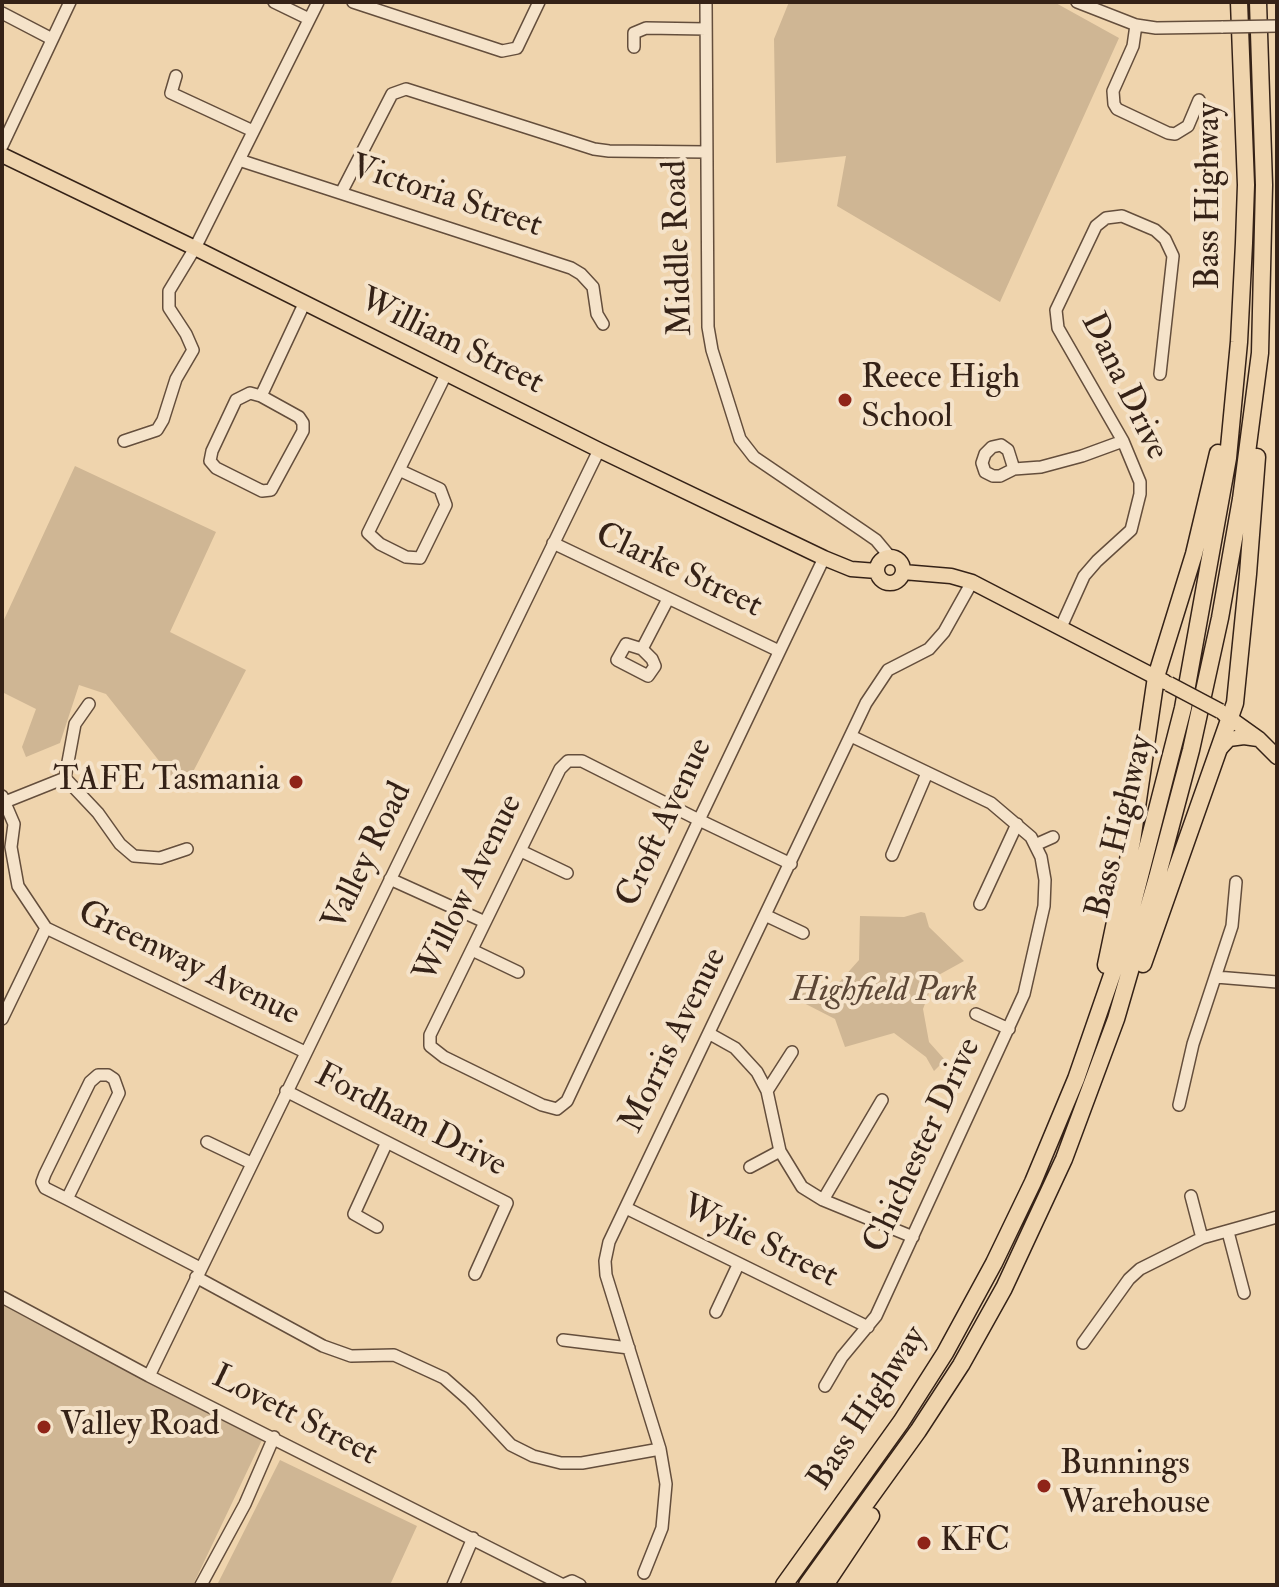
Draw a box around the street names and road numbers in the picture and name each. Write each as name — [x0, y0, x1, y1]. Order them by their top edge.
street label: Bass Highway — [1191, 102, 1231, 290]
street label: Victoria Street — [345, 148, 547, 248]
street label: Middle Road — [657, 159, 703, 337]
street label: William Street — [352, 281, 550, 405]
street label: Dana Drive — [1070, 307, 1176, 467]
street label: Clarke Street — [588, 516, 768, 628]
street label: Bass Highway — [1080, 731, 1164, 923]
street label: Croft Avenue — [609, 732, 723, 914]
street label: Valley Road — [316, 776, 422, 938]
street label: Willow Avenue — [407, 789, 533, 989]
street label: Greenway Avenue — [70, 894, 306, 1036]
street label: Morris Avenue — [613, 942, 737, 1140]
street label: Chichester Drive — [857, 1032, 991, 1260]
street label: Fordham Drive — [308, 1056, 512, 1188]
street label: Wylie Street — [674, 1188, 844, 1298]
street label: Bass Highway — [801, 1319, 937, 1499]
street label: Lovett Street — [204, 1358, 384, 1476]

